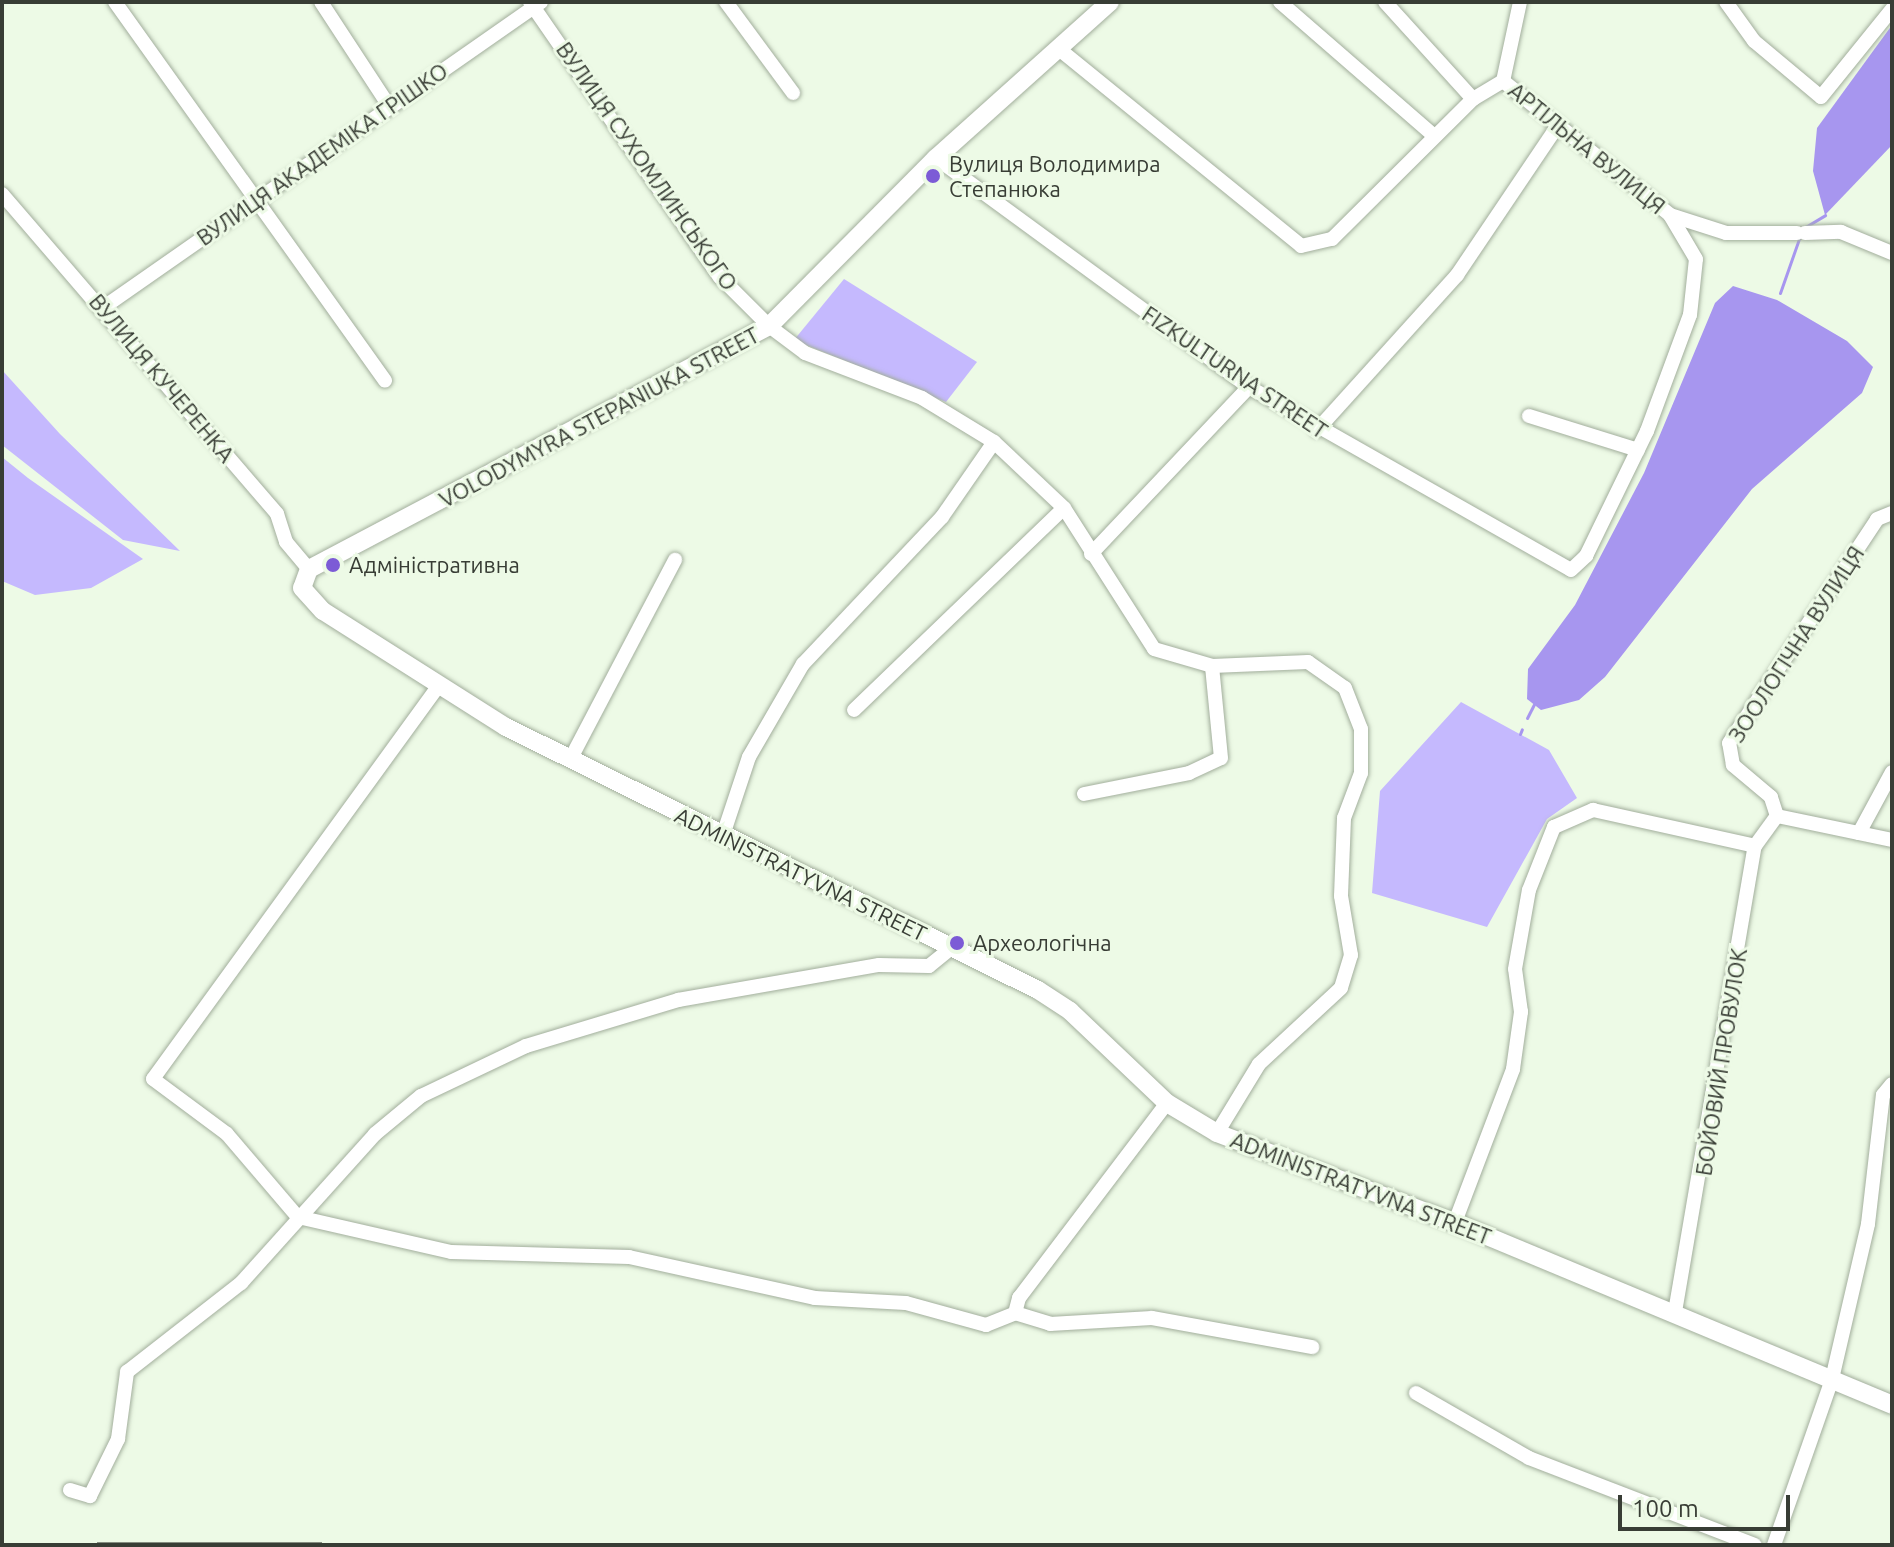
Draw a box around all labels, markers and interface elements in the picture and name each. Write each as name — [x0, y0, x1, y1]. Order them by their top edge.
street label: ВУЛИЦЯ СУХОМЛИНСЬКОГО — [551, 37, 743, 295]
street label: ВУЛИЦЯ АКАДЕМІКА ГРІШКО — [192, 57, 452, 251]
street label: АРТІЛЬНА ВУЛИЦЯ — [1503, 77, 1671, 219]
place label: Вулиця Володимира Степанюка — [949, 150, 1160, 202]
marker: Вулиця Володимира Степанюка — [924, 167, 942, 185]
street label: ВУЛИЦЯ КУЧЕРЕНКА — [84, 288, 240, 468]
street label: FIZKULTURNA STREET — [1137, 300, 1333, 444]
street label: VOLODYMYRA STEPANIUKA STREET — [435, 321, 763, 513]
street label: ЗООЛОГІЧНА ВУЛИЦЯ — [1723, 541, 1869, 747]
place label: Адміністративна — [349, 552, 520, 578]
marker: Адміністративна — [324, 556, 342, 574]
street label: ADMINISTRATYVNA STREET — [671, 801, 931, 947]
place label: Археологічна — [973, 930, 1112, 956]
marker: Археологічна — [948, 934, 966, 952]
street label: БОЙОВИЙ ПРОВУЛОК — [1690, 946, 1752, 1178]
street label: ADMINISTRATYVNA STREET — [1227, 1126, 1495, 1250]
scale bar — [1622, 1479, 1794, 1529]
text: 100 m — [1632, 1495, 1699, 1522]

